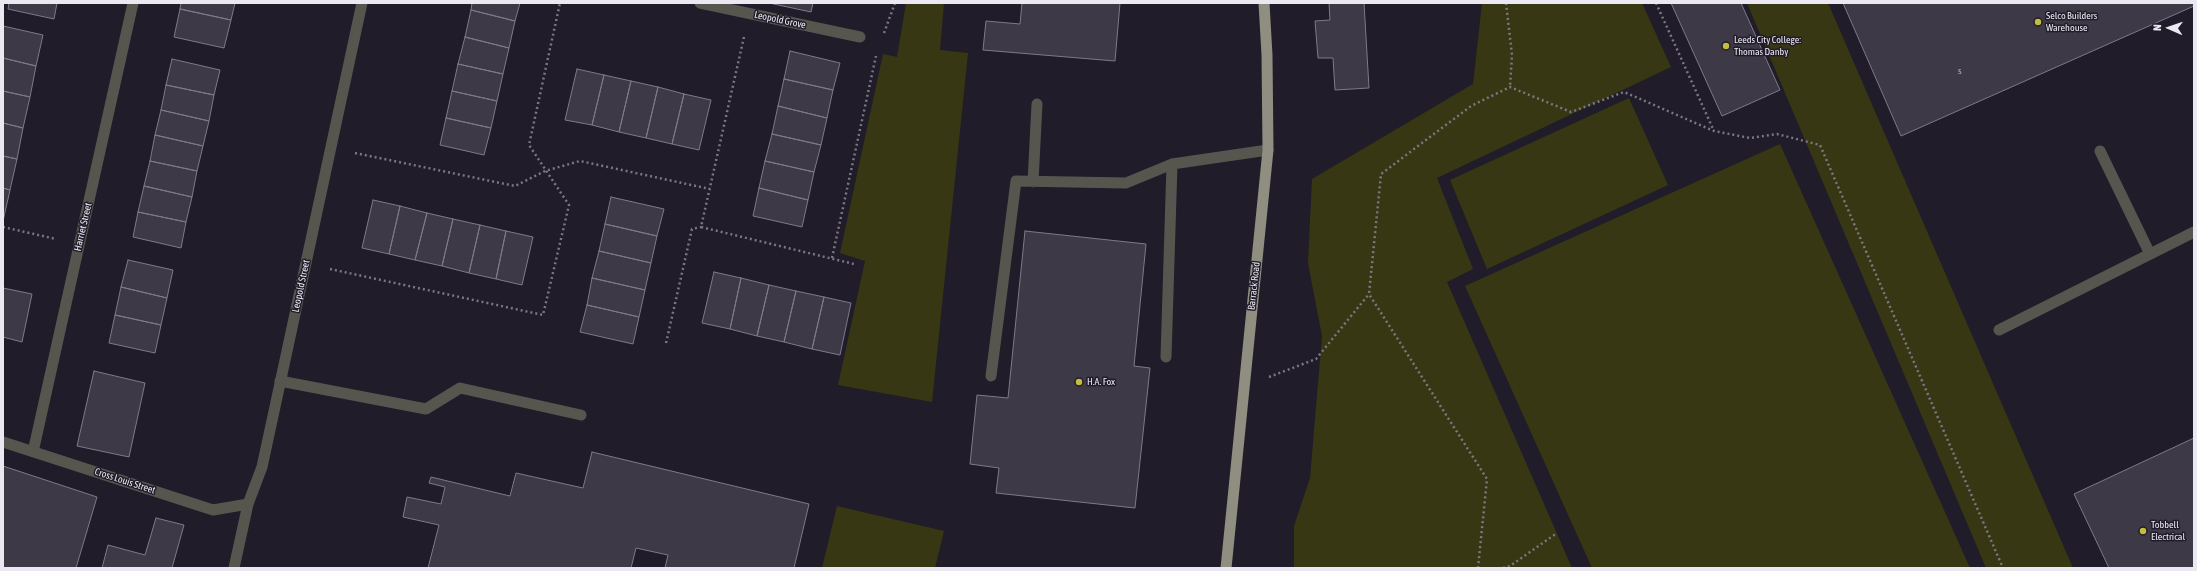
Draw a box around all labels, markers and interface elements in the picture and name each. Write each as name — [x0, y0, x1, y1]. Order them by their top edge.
north arrow — [2149, 8, 2189, 48]
street label: Leopold Grove — [753, 9, 807, 31]
place label: Selco Builders Warehouse — [2046, 10, 2097, 34]
marker: Selco Builders Warehouse — [2033, 17, 2043, 27]
text: N — [2151, 24, 2163, 31]
place label: Leeds City College: Thomas Danby — [1734, 34, 1801, 58]
marker: Leeds City College: Thomas Danby — [1721, 41, 1731, 51]
house number: 5 — [1958, 66, 1962, 76]
street label: Harriet Street — [72, 202, 94, 252]
street label: Leopold Street — [290, 259, 312, 313]
street label: Barrack Road — [1246, 261, 1262, 311]
place label: H.A. Fox — [1087, 376, 1115, 388]
marker: H.A. Fox — [1074, 377, 1084, 387]
street label: Cross Louis Street — [93, 466, 157, 496]
place label: Tobbell Electrical — [2151, 519, 2185, 542]
marker: Tobbell Electrical — [2138, 526, 2148, 536]

